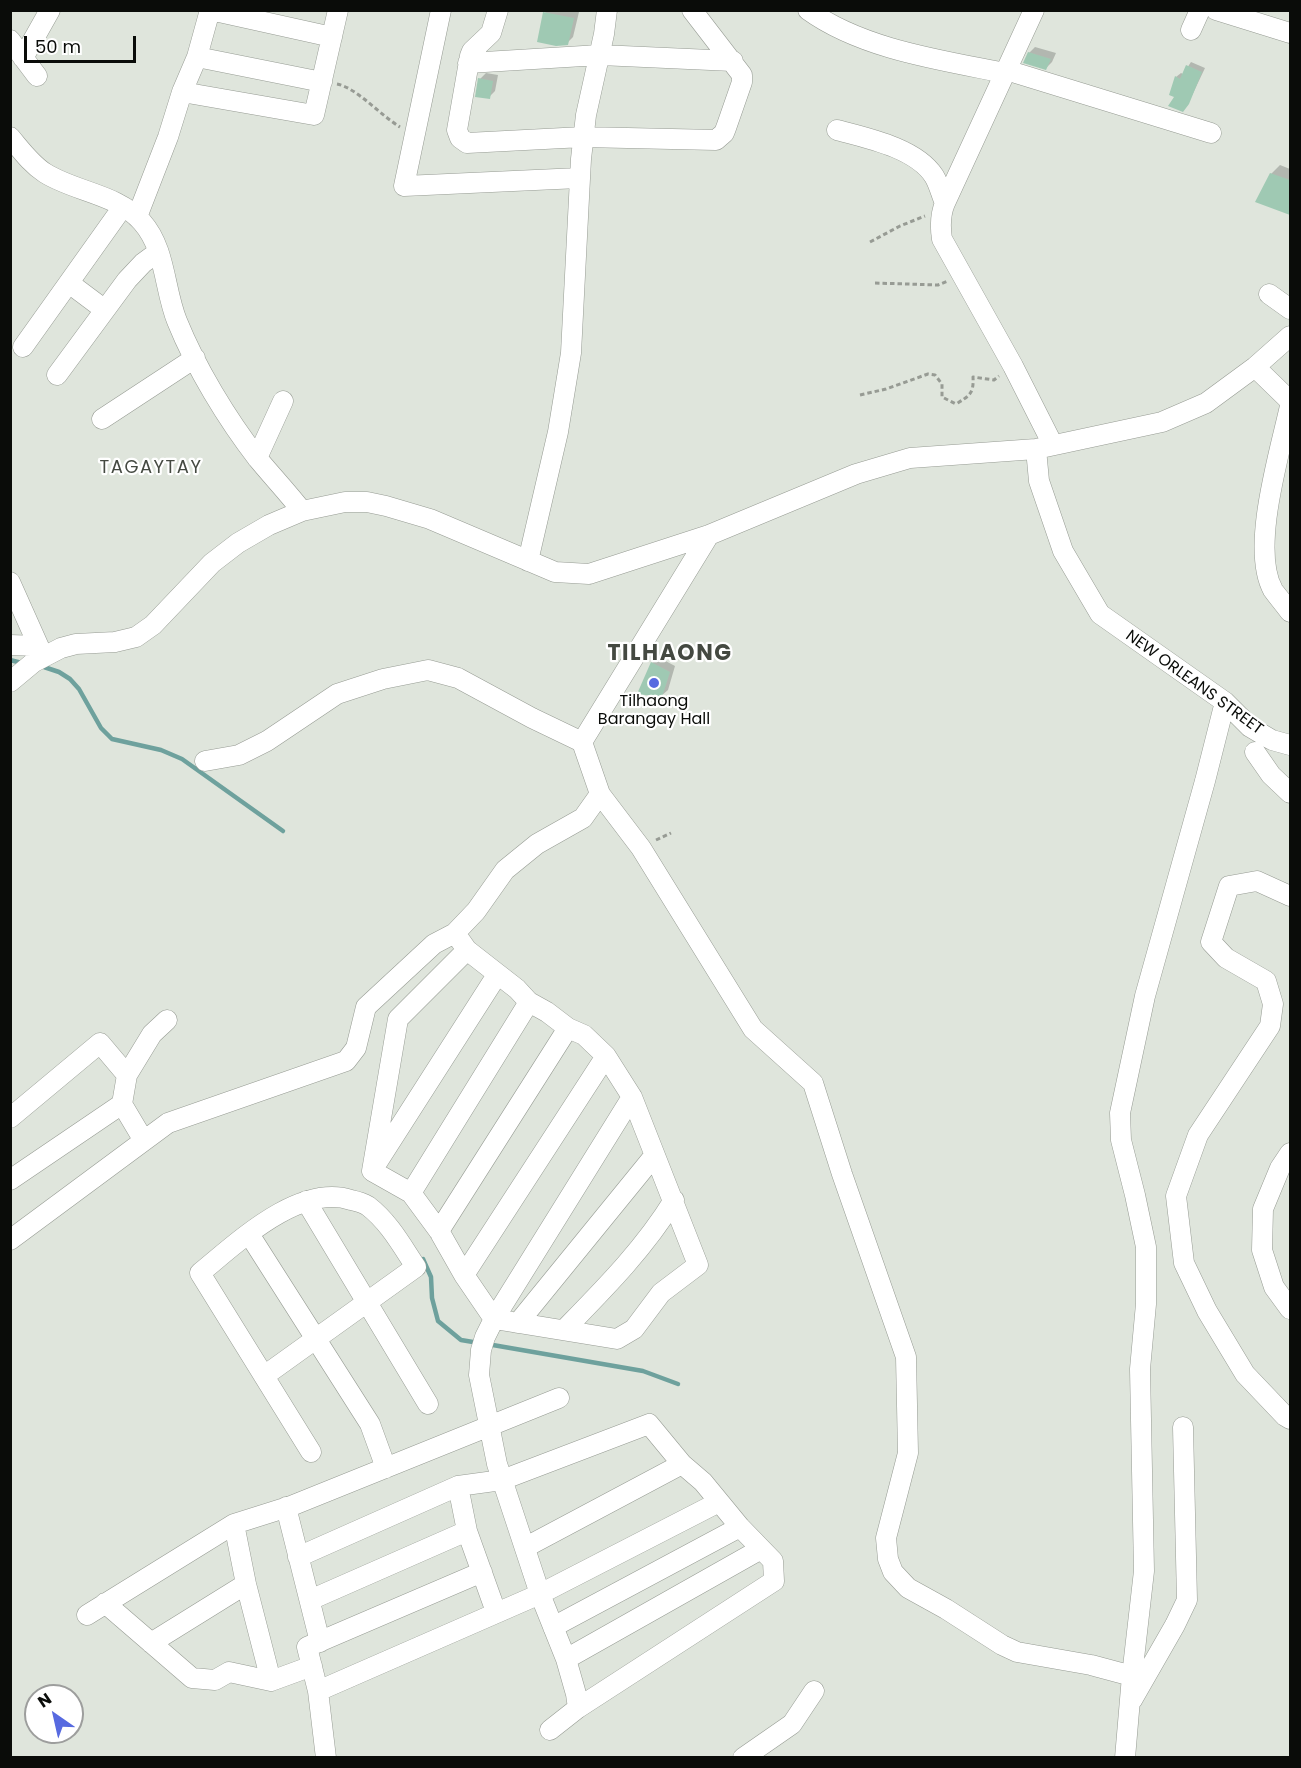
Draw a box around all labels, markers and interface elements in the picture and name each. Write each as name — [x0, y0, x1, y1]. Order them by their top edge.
scale bar — [27, 24, 140, 62]
text: 50 m — [35, 34, 81, 59]
district label: TAGAYTAY — [100, 457, 202, 479]
street label: NEW ORLEANS STREET — [1121, 627, 1267, 739]
district label: TILHAONG — [608, 641, 732, 667]
marker: Tilhaong Barangay Hall — [647, 676, 661, 690]
place label: Tilhaong Barangay Hall — [598, 692, 710, 730]
north arrow — [24, 1684, 84, 1744]
text: N — [33, 1687, 56, 1713]

